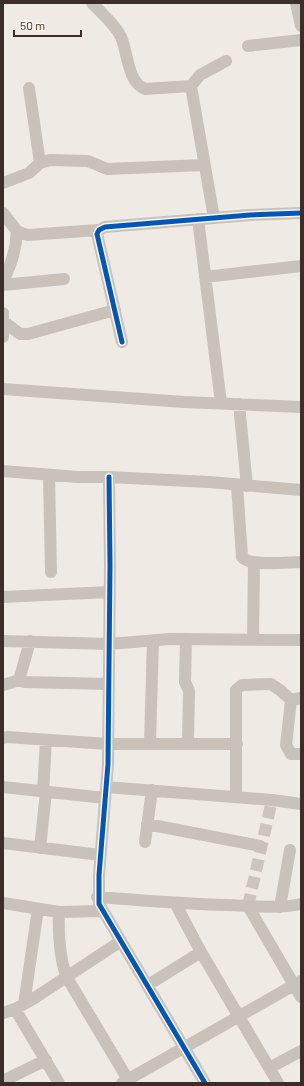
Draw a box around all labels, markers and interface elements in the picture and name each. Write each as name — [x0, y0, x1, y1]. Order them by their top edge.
scale bar — [14, 12, 81, 38]
text: 50 m — [20, 18, 45, 32]

